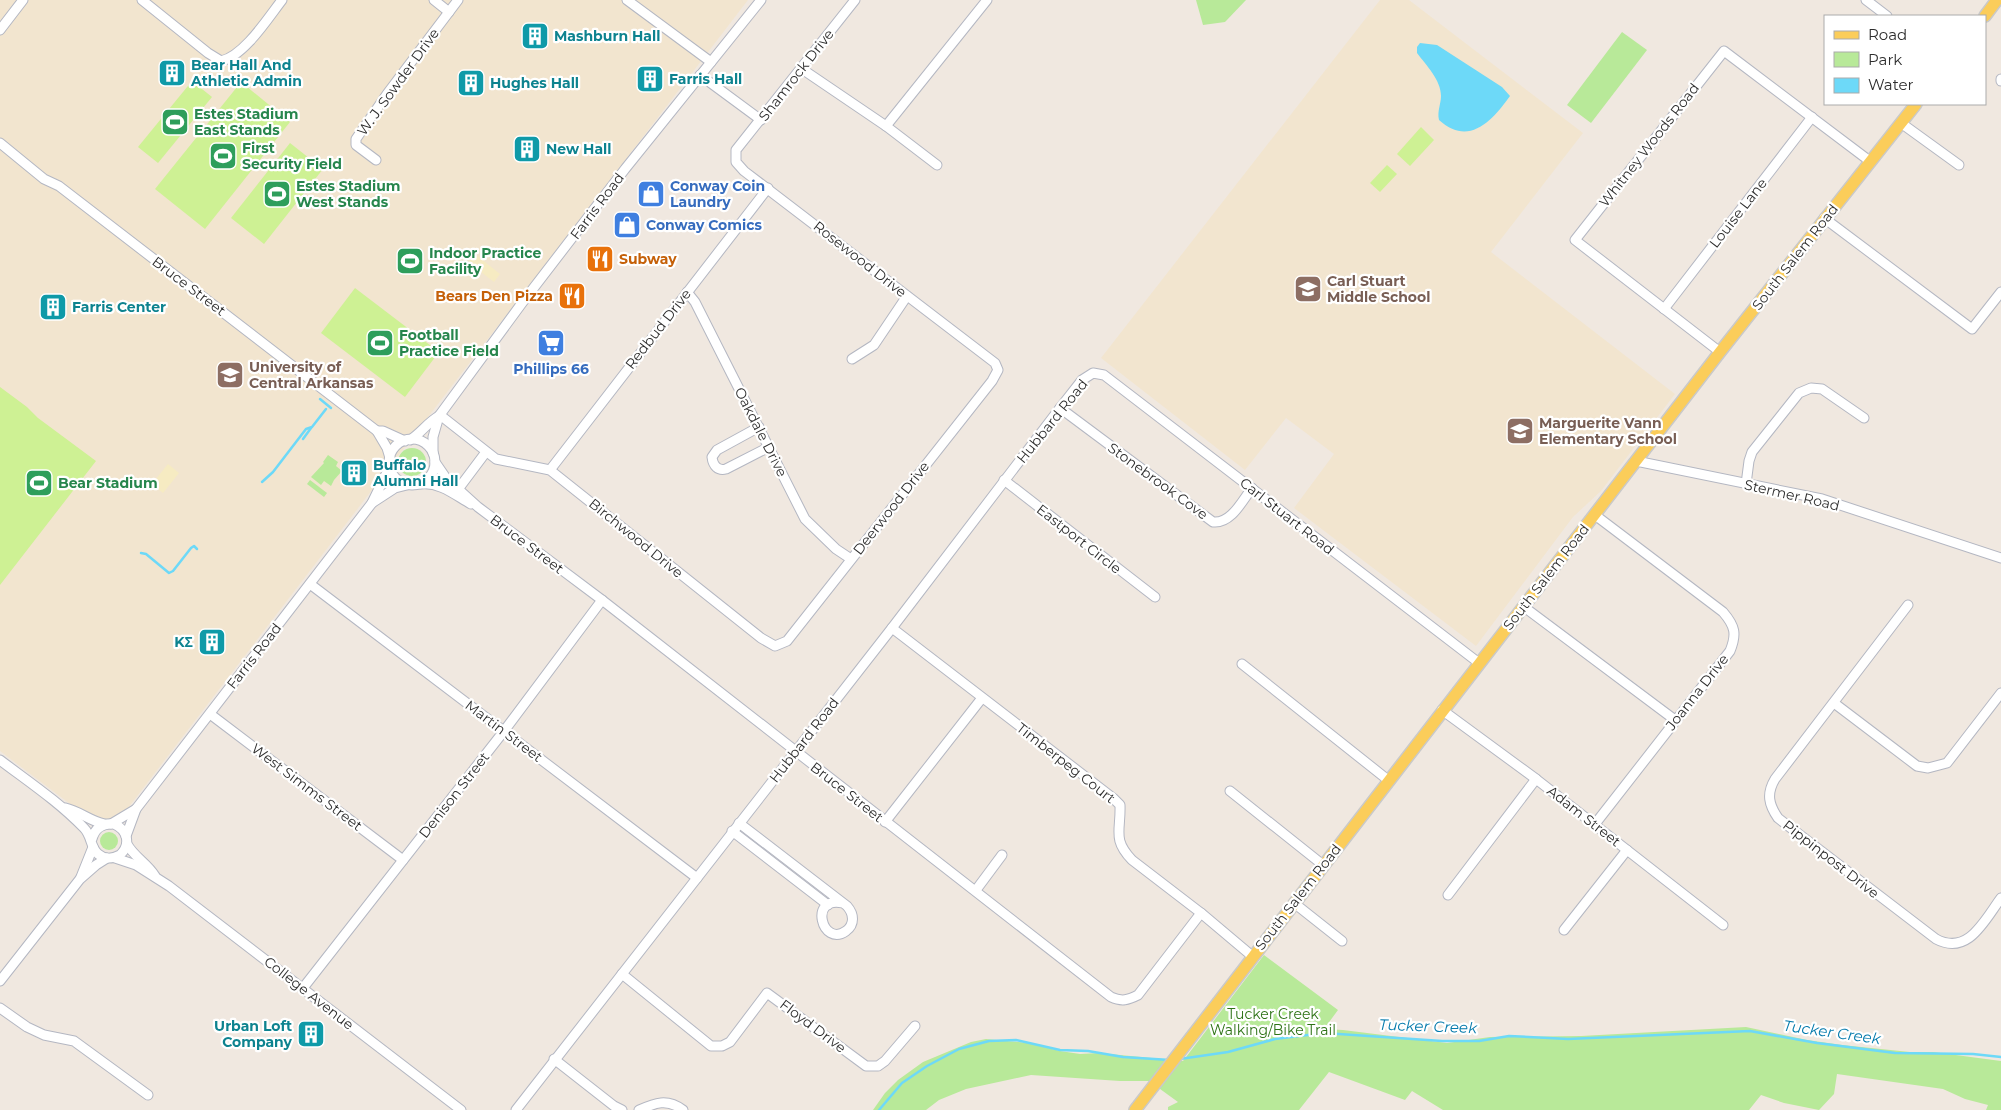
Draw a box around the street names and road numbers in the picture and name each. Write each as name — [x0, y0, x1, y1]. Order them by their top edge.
street label: W. J. Sowder Drive — [353, 25, 443, 139]
street label: Shamrock Drive — [754, 25, 838, 125]
street label: Whitney Woods Road — [1595, 80, 1703, 210]
street label: Farris Road — [566, 169, 628, 243]
street label: Louise Lane — [1705, 175, 1771, 251]
street label: South Salem Road — [1748, 200, 1842, 314]
street label: Rosewood Drive — [810, 217, 910, 301]
street label: Bruce Street — [149, 252, 230, 320]
street label: Redbud Drive — [621, 285, 695, 373]
street label: Hubbard Road — [1013, 375, 1091, 467]
street label: Oakdale Drive — [731, 384, 791, 480]
street label: Stonebrook Cove — [1104, 439, 1212, 523]
street label: Deerwood Drive — [849, 458, 933, 558]
street label: Carl Stuart Road — [1236, 474, 1338, 558]
street label: Stermer Road — [1743, 475, 1841, 515]
street label: Birchwood Drive — [585, 494, 687, 582]
street label: Eastport Circle — [1033, 500, 1125, 578]
street label: Bruce Street — [487, 510, 568, 578]
street label: South Salem Road — [1499, 520, 1593, 634]
street label: Farris Road — [223, 619, 285, 693]
street label: Joanna Drive — [1661, 650, 1732, 734]
street label: Hubbard Road — [765, 694, 843, 786]
street label: Martin Street — [462, 696, 547, 766]
street label: Timberpeg Court — [1013, 719, 1119, 807]
street label: West Simms Street — [248, 739, 366, 835]
street label: Denison Street — [415, 748, 493, 842]
street label: Bruce Street — [807, 758, 887, 826]
street label: Adam Street — [1544, 782, 1625, 851]
street label: Pippinpost Drive — [1779, 816, 1883, 902]
street label: South Salem Road — [1251, 840, 1345, 954]
street label: College Avenue — [261, 952, 357, 1034]
street label: Floyd Drive — [776, 995, 850, 1057]

